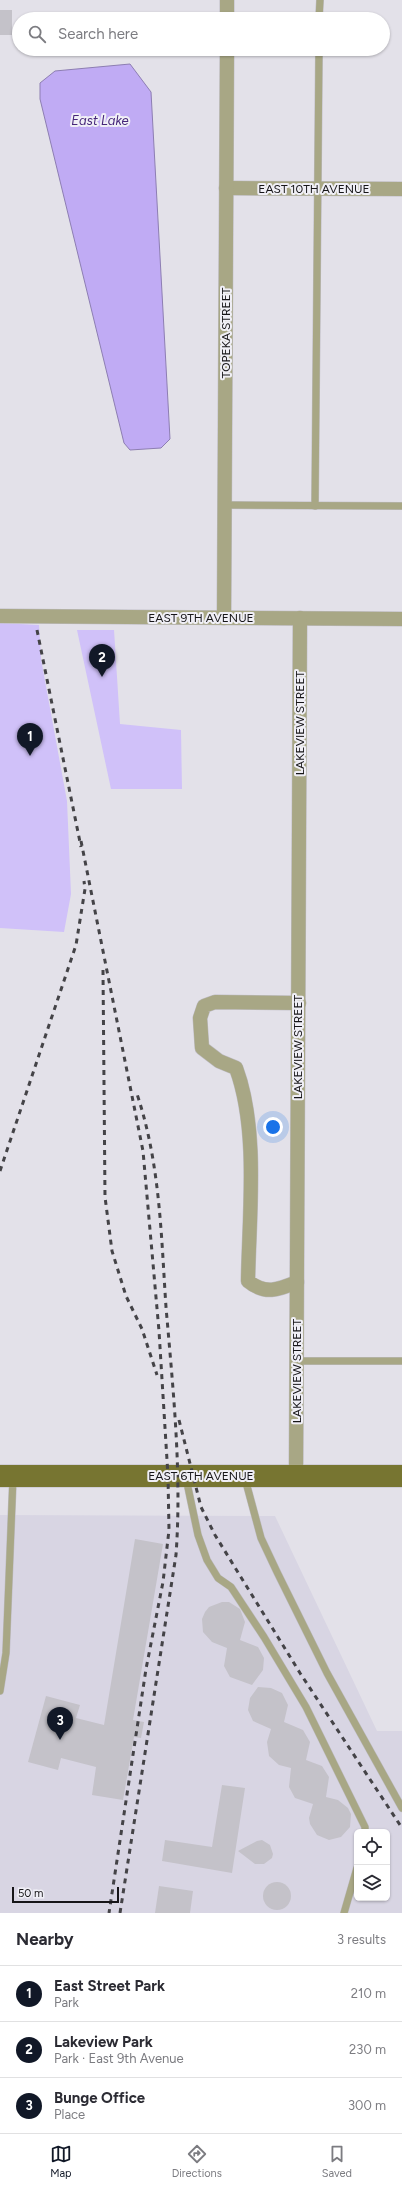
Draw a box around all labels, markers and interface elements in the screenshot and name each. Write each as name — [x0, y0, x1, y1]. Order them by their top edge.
search box — [12, 12, 390, 56]
icon: search — [26, 23, 48, 45]
text: Search here — [58, 25, 138, 43]
water label: East Lake — [71, 113, 129, 128]
street label: EAST 10TH AVENUE — [258, 182, 370, 196]
street label: TOPEKA STREET — [219, 287, 233, 378]
street label: EAST 9TH AVENUE — [148, 611, 254, 625]
pin: 2 — [89, 644, 115, 677]
street label: LAKEVIEW STREET — [293, 670, 307, 775]
pin: 1 — [17, 723, 43, 756]
street label: LAKEVIEW STREET — [291, 994, 305, 1099]
your location — [263, 1117, 283, 1137]
street label: LAKEVIEW STREET — [290, 1318, 304, 1423]
street label: EAST 6TH AVENUE — [148, 1469, 254, 1483]
pin: 3 — [47, 1707, 73, 1740]
map controls — [354, 1829, 390, 1901]
button: locate — [354, 1829, 390, 1865]
button: layers — [354, 1865, 390, 1901]
scale bar — [12, 1885, 119, 1904]
text: 50 m — [18, 1887, 43, 1900]
text: Nearby — [16, 1929, 74, 1949]
text: 3 results — [337, 1932, 386, 1947]
text: East Street Park — [54, 1977, 165, 1995]
text: 1 — [26, 1986, 32, 2001]
text: 210 m — [351, 1986, 386, 2001]
text: Park — [54, 1995, 79, 2010]
text: Lakeview Park — [54, 2033, 153, 2051]
text: 2 — [25, 2042, 33, 2057]
text: 230 m — [349, 2042, 386, 2057]
text: Park · East 9th Avenue — [54, 2051, 184, 2066]
text: Bunge Office — [54, 2089, 145, 2107]
text: 3 — [25, 2098, 33, 2113]
text: 300 m — [348, 2098, 386, 2113]
text: Place — [54, 2107, 85, 2122]
tab: Map — [50, 2143, 72, 2180]
tab: Directions — [172, 2143, 222, 2180]
tab: Saved — [322, 2143, 352, 2180]

